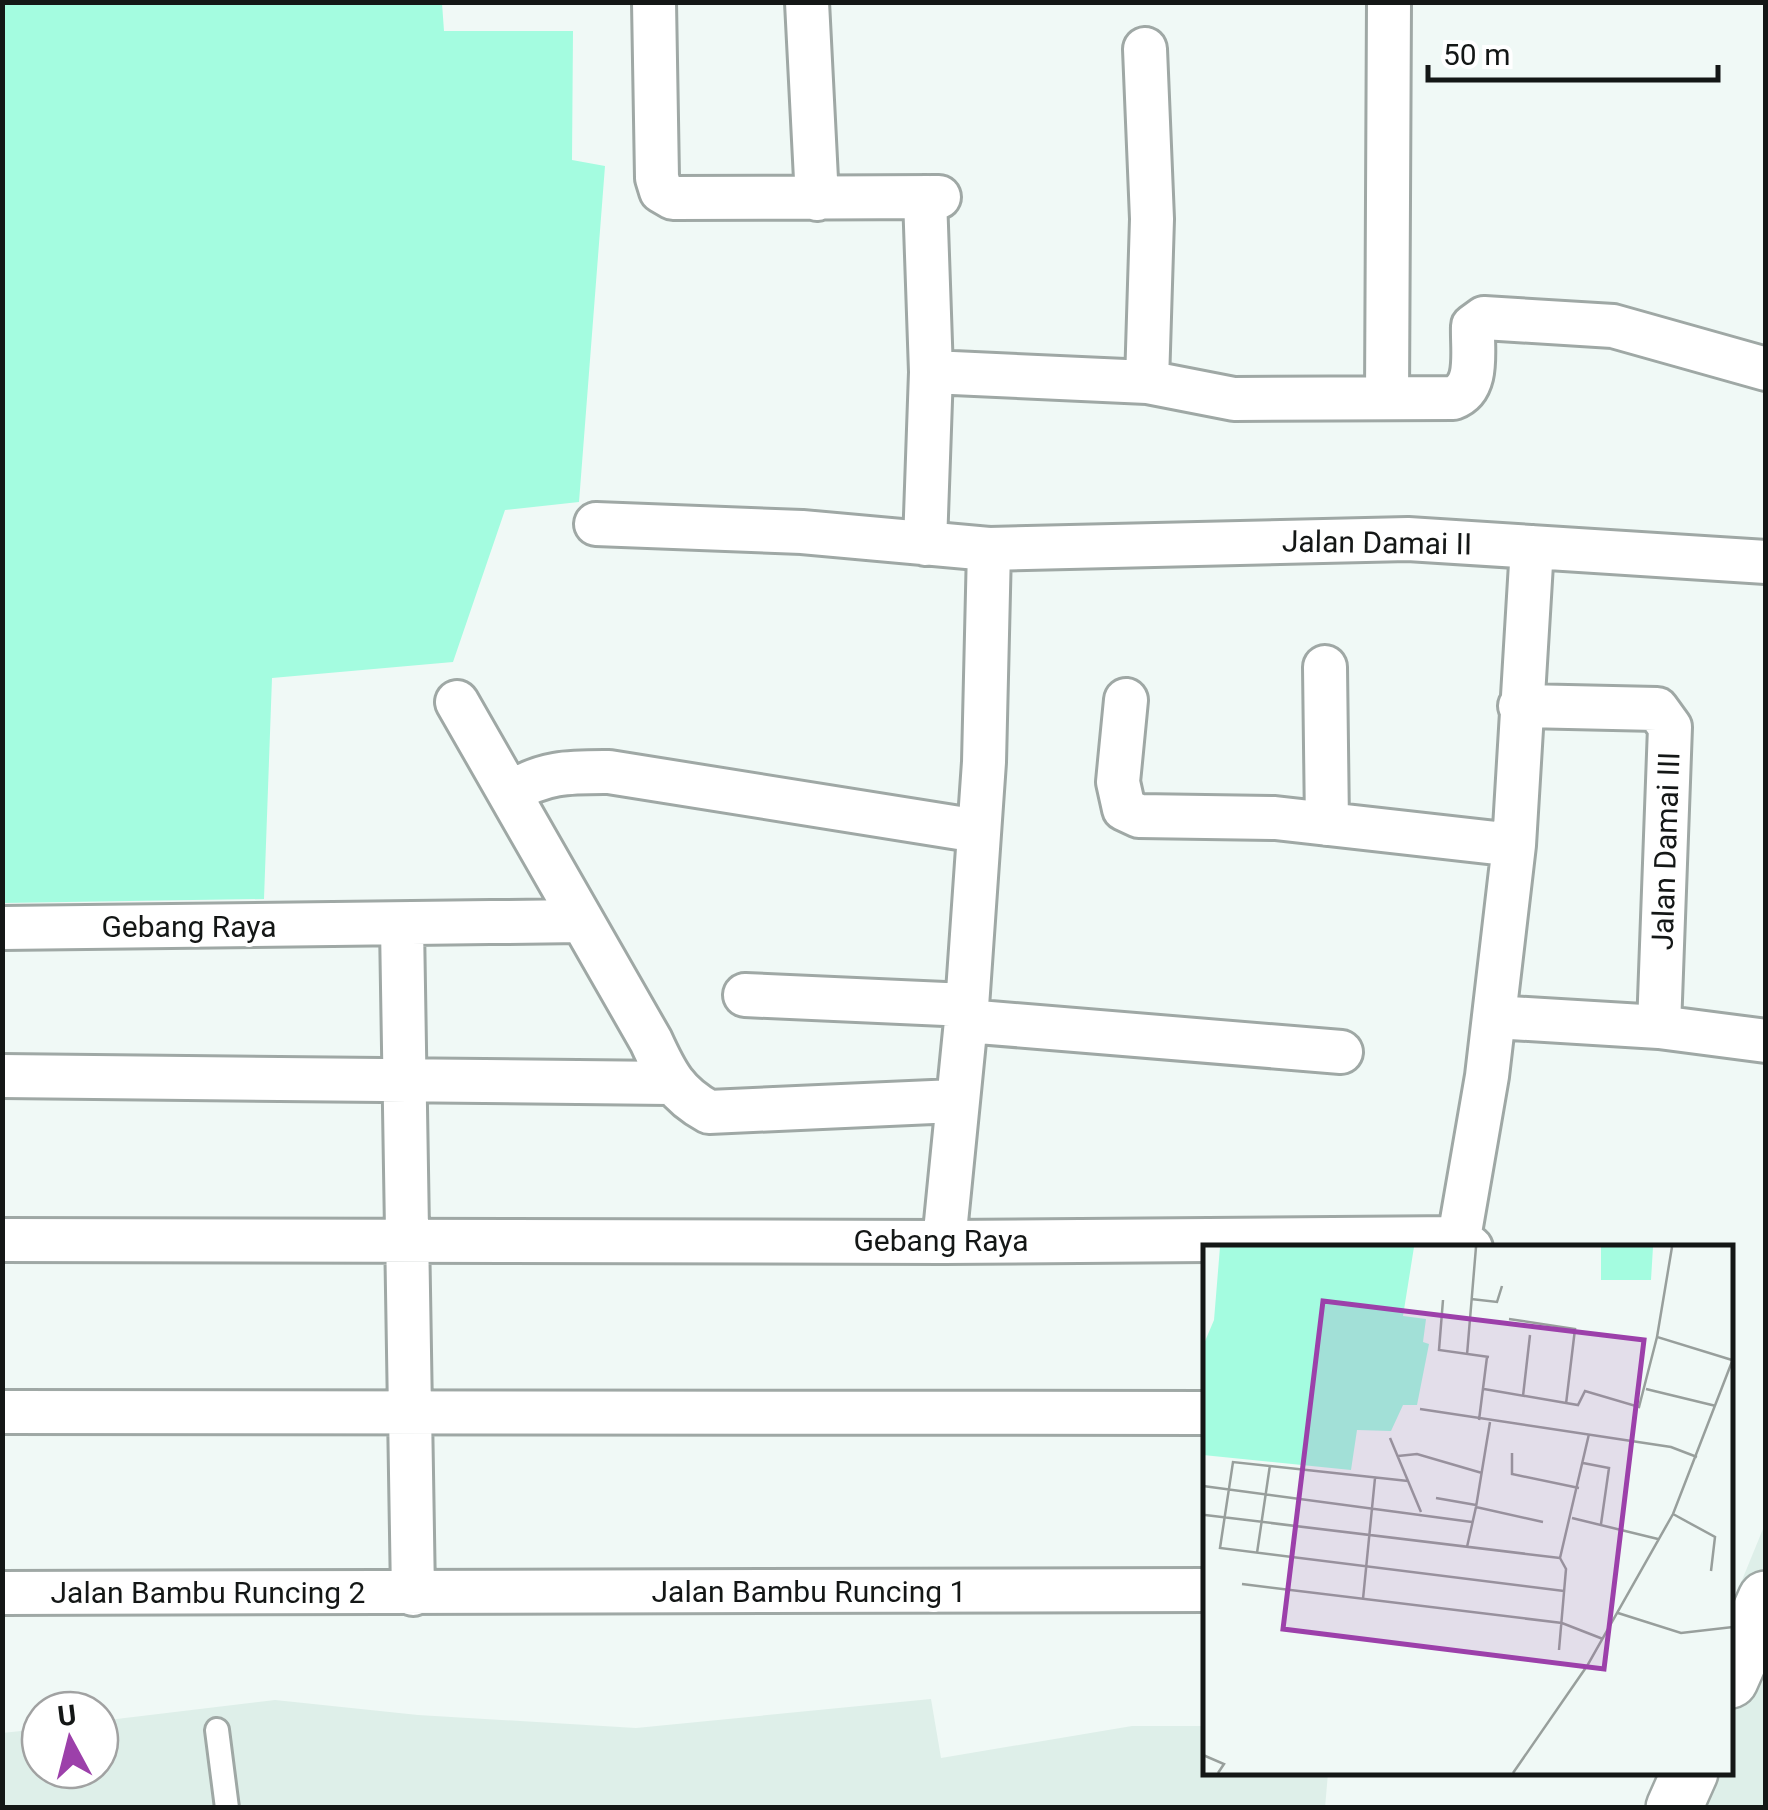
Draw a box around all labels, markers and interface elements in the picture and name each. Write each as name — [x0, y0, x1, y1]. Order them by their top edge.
scale bar — [1428, 20, 1718, 82]
text: 50 m — [1443, 37, 1510, 72]
street label: Jalan Damai II — [1282, 523, 1472, 562]
street label: Jalan Damai III — [1645, 751, 1686, 951]
street label: Gebang Raya — [101, 909, 277, 944]
street label: Gebang Raya — [853, 1223, 1029, 1258]
inset map — [1203, 1245, 1733, 1775]
street label: Jalan Bambu Runcing 1 — [652, 1574, 966, 1609]
street label: Jalan Bambu Runcing 2 — [51, 1575, 365, 1610]
north arrow — [20, 1690, 120, 1790]
text: U — [56, 1698, 78, 1733]

